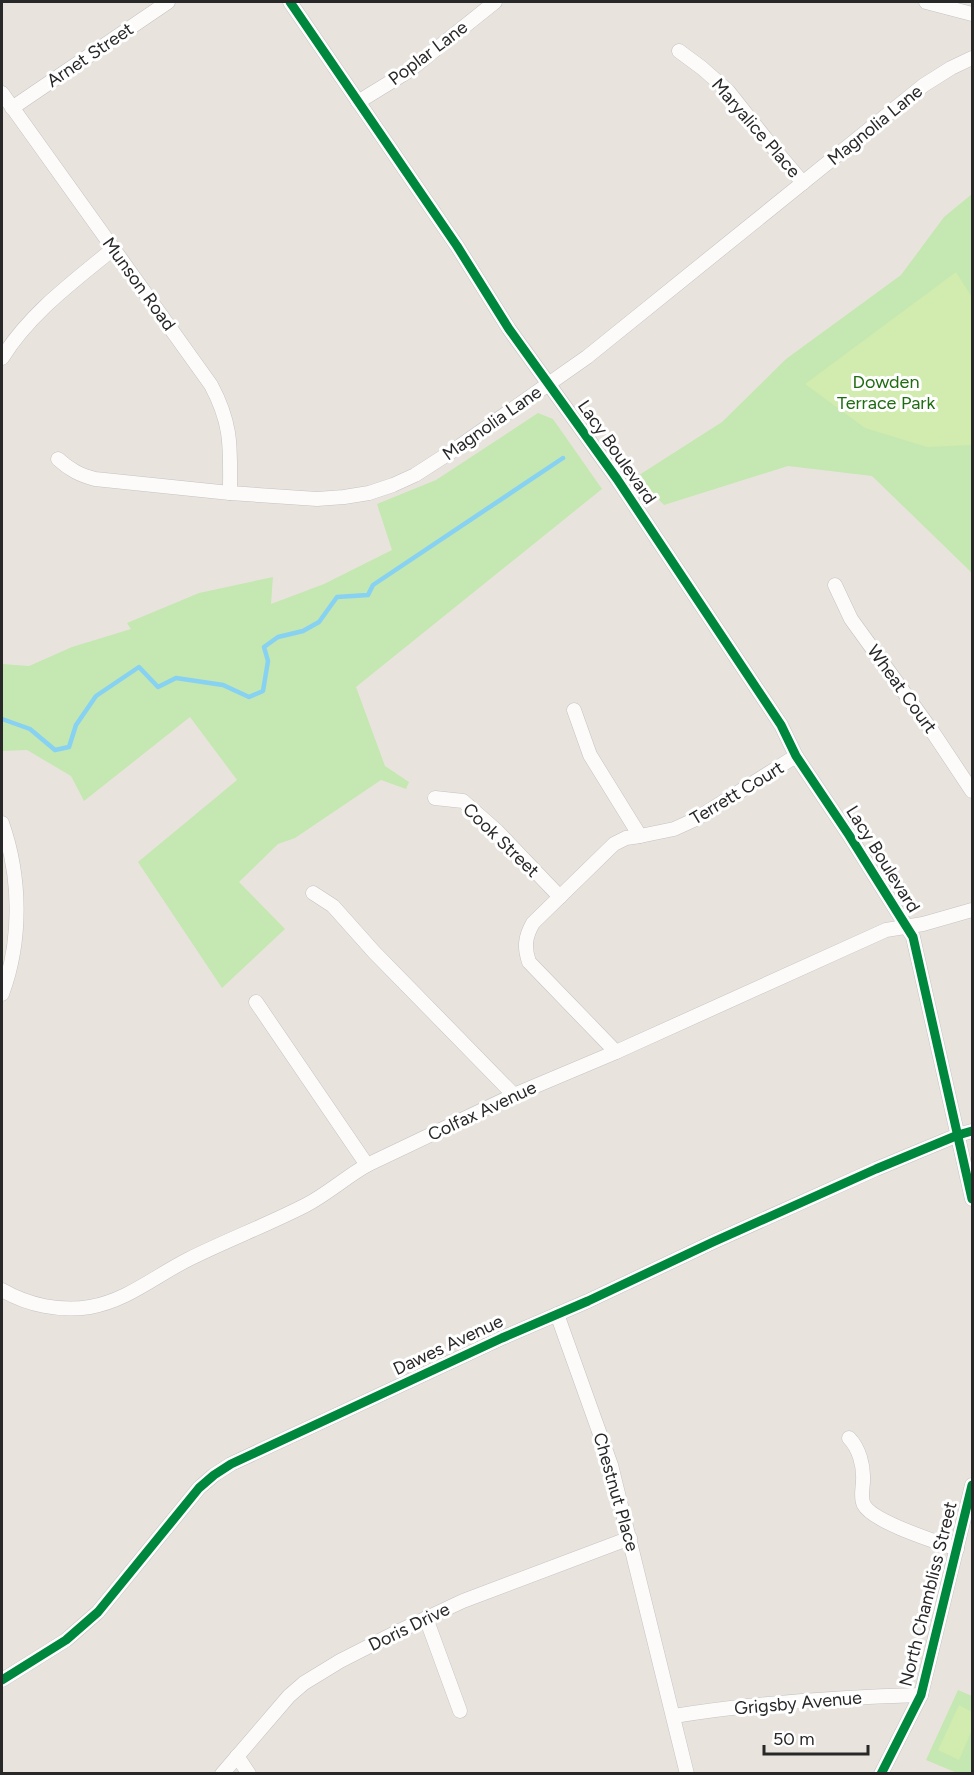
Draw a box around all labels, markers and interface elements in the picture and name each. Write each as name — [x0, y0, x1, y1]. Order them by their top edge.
street label: Poplar Lane — [384, 16, 472, 90]
street label: Arnet Street — [42, 18, 138, 92]
street label: Maryalice Place — [707, 74, 805, 182]
street label: Magnolia Lane — [823, 80, 927, 170]
street label: Munson Road — [98, 233, 180, 335]
park label: Dowden Terrace Park — [837, 371, 935, 414]
street label: Magnolia Lane — [438, 381, 546, 465]
street label: Lacy Boulevard — [573, 396, 661, 508]
street label: Wheat Court — [863, 640, 942, 738]
street label: Terrett Court — [686, 756, 788, 829]
street label: Cook Street — [458, 798, 544, 882]
street label: Lacy Boulevard — [841, 801, 925, 917]
street label: Colfax Avenue — [424, 1076, 540, 1146]
street label: Dawes Avenue — [389, 1310, 507, 1380]
street label: Chestnut Place — [589, 1430, 644, 1554]
street label: North Chambliss Street — [894, 1499, 962, 1689]
street label: Doris Drive — [365, 1598, 453, 1656]
street label: Grigsby Avenue — [733, 1686, 863, 1720]
scale bar — [764, 1718, 868, 1756]
text: 50 m — [773, 1728, 815, 1750]

